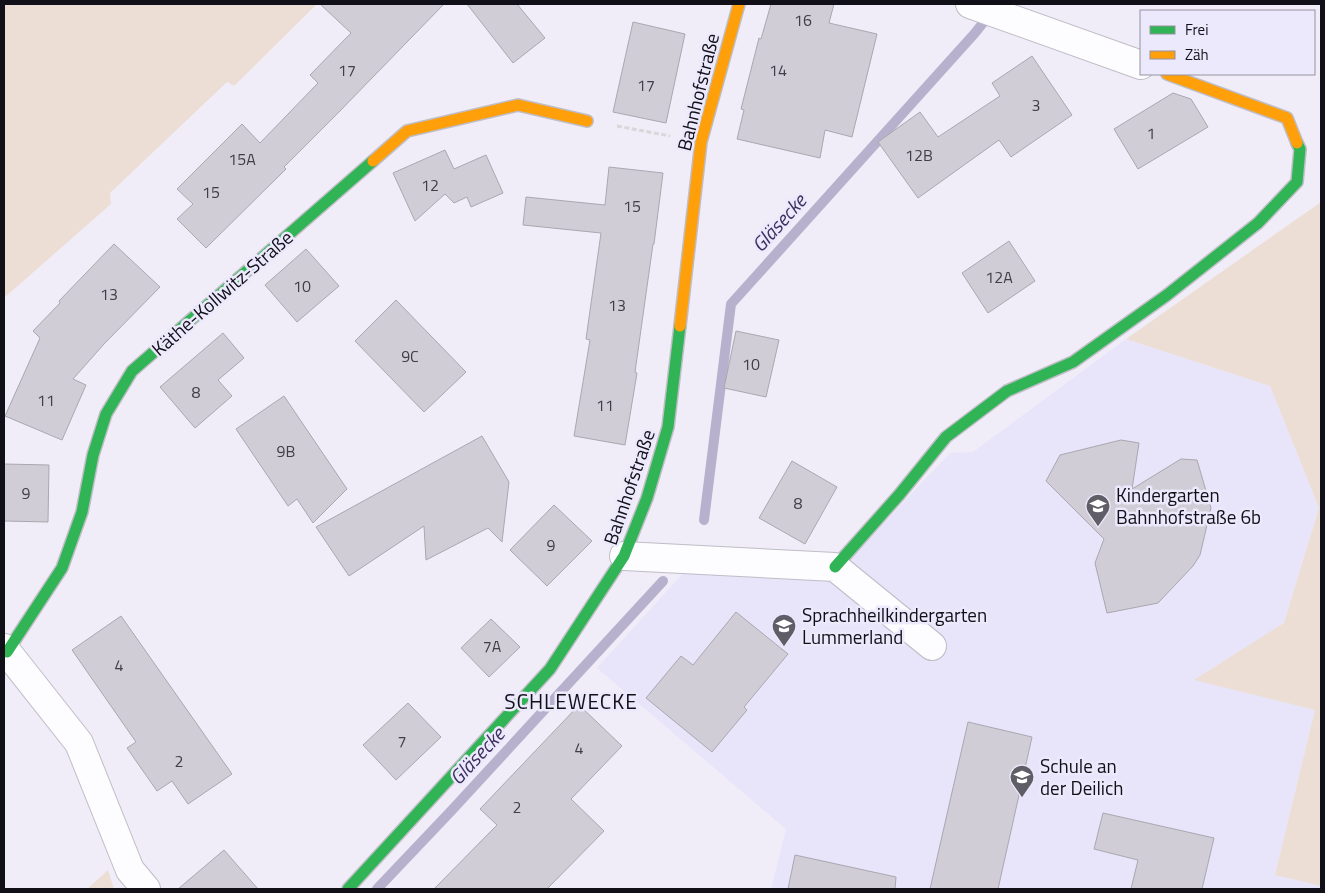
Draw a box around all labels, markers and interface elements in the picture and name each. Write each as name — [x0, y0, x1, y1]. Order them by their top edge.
house number: 16 — [794, 8, 812, 32]
legend — [1140, 10, 1315, 75]
text: Frei — [1185, 18, 1208, 41]
street label: Bahnhofstraße — [669, 30, 726, 154]
text: Zäh — [1185, 43, 1209, 66]
house number: 17 — [338, 58, 356, 82]
house number: 14 — [769, 58, 787, 82]
house number: 17 — [637, 73, 655, 97]
house number: 3 — [1032, 93, 1040, 117]
house number: 1 — [1147, 121, 1155, 145]
house number: 12B — [905, 143, 933, 167]
house number: 15A — [228, 147, 256, 171]
house number: 12 — [421, 173, 439, 197]
house number: 15 — [202, 180, 220, 204]
water label: Gläsecke — [744, 185, 815, 259]
house number: 15 — [623, 194, 641, 218]
street label: Käthe-Kollwitz-Straße — [145, 223, 299, 362]
house number: 12A — [985, 265, 1013, 289]
house number: 10 — [293, 274, 311, 298]
house number: 13 — [100, 282, 118, 306]
house number: 13 — [608, 293, 626, 317]
house number: 9C — [401, 344, 419, 368]
house number: 10 — [742, 352, 760, 376]
house number: 8 — [192, 380, 201, 404]
house number: 11 — [37, 388, 55, 412]
house number: 11 — [596, 393, 614, 417]
street label: Bahnhofstraße — [595, 425, 662, 548]
house number: 9B — [277, 439, 296, 463]
place label: Kindergarten Bahnhofstraße 6b — [1116, 480, 1261, 531]
house number: 9 — [22, 481, 31, 505]
house number: 8 — [794, 491, 803, 515]
school or university icon: Kindergarten Bahnhofstraße 6b — [1085, 493, 1111, 527]
house number: 9 — [547, 533, 556, 557]
place label: Sprachheilkindergarten Lummerland — [802, 600, 987, 651]
school or university icon: Sprachheilkindergarten Lummerland — [771, 613, 797, 647]
house number: 7A — [483, 634, 502, 658]
house number: 4 — [115, 653, 124, 677]
district label: SCHLEWECKE — [504, 685, 638, 717]
water label: Gläsecke — [442, 718, 513, 792]
house number: 7 — [398, 729, 406, 753]
house number: 4 — [575, 736, 584, 760]
house number: 2 — [175, 749, 183, 773]
place label: Schule an der Deilich — [1040, 751, 1123, 802]
school or university icon: Schule an der Deilich — [1009, 764, 1035, 798]
house number: 2 — [513, 795, 521, 819]

